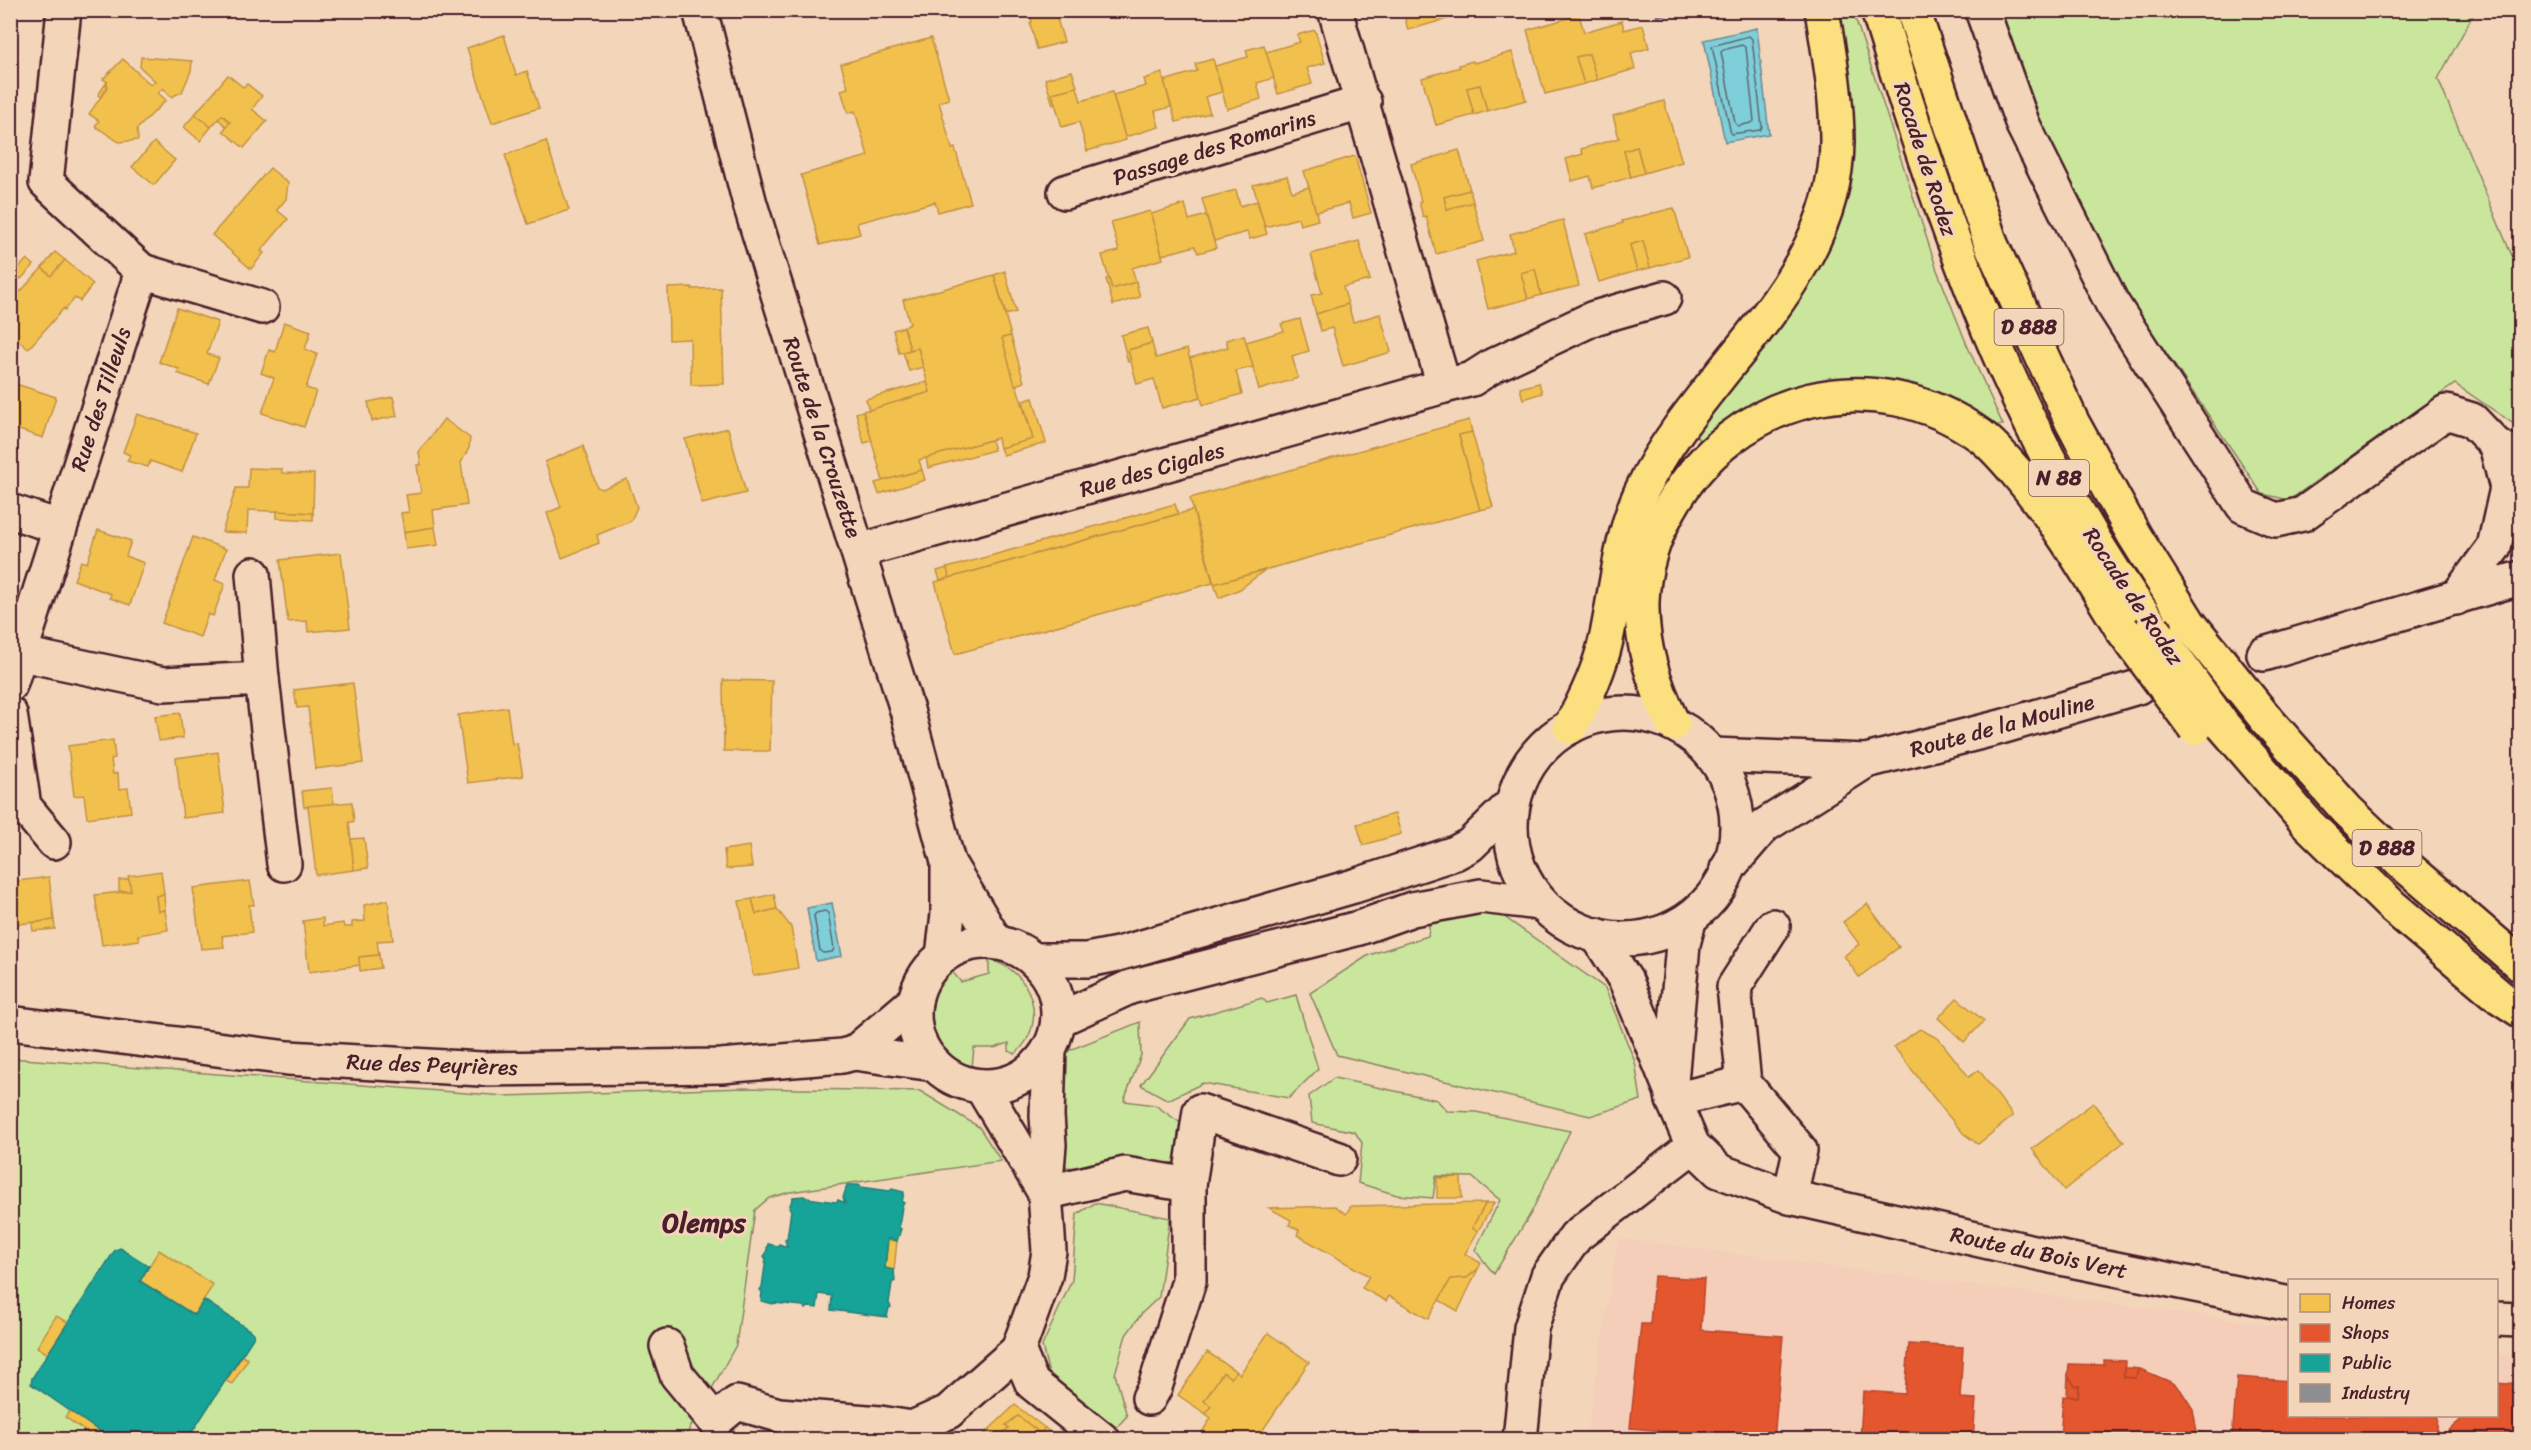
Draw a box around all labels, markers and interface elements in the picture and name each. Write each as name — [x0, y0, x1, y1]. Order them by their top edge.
street label: Rocade de Rodez — [1882, 77, 1969, 242]
street label: Passage des Romarins — [1108, 98, 1320, 197]
road number: D 888 — [1994, 309, 2064, 345]
street label: Rue des Tilleuls — [59, 322, 142, 476]
street label: Route de la Crouzette — [772, 331, 874, 543]
street label: Rue des Cigales — [1075, 430, 1230, 509]
road number: N 88 — [2029, 460, 2089, 496]
street label: Rocade de Rodez — [2073, 519, 2195, 674]
street label: Route de la Mouline — [1906, 682, 2099, 769]
road number: D 888 — [2352, 830, 2422, 866]
street label: Rue des Peyrières — [346, 1042, 518, 1087]
district label: Olemps — [662, 1200, 747, 1246]
street label: Route du Bois Vert — [1947, 1215, 2131, 1290]
legend — [2288, 1279, 2498, 1417]
text: Homes — [2342, 1287, 2396, 1319]
text: Shops — [2342, 1317, 2389, 1349]
text: Public — [2342, 1347, 2392, 1379]
text: Industry — [2341, 1377, 2411, 1409]

